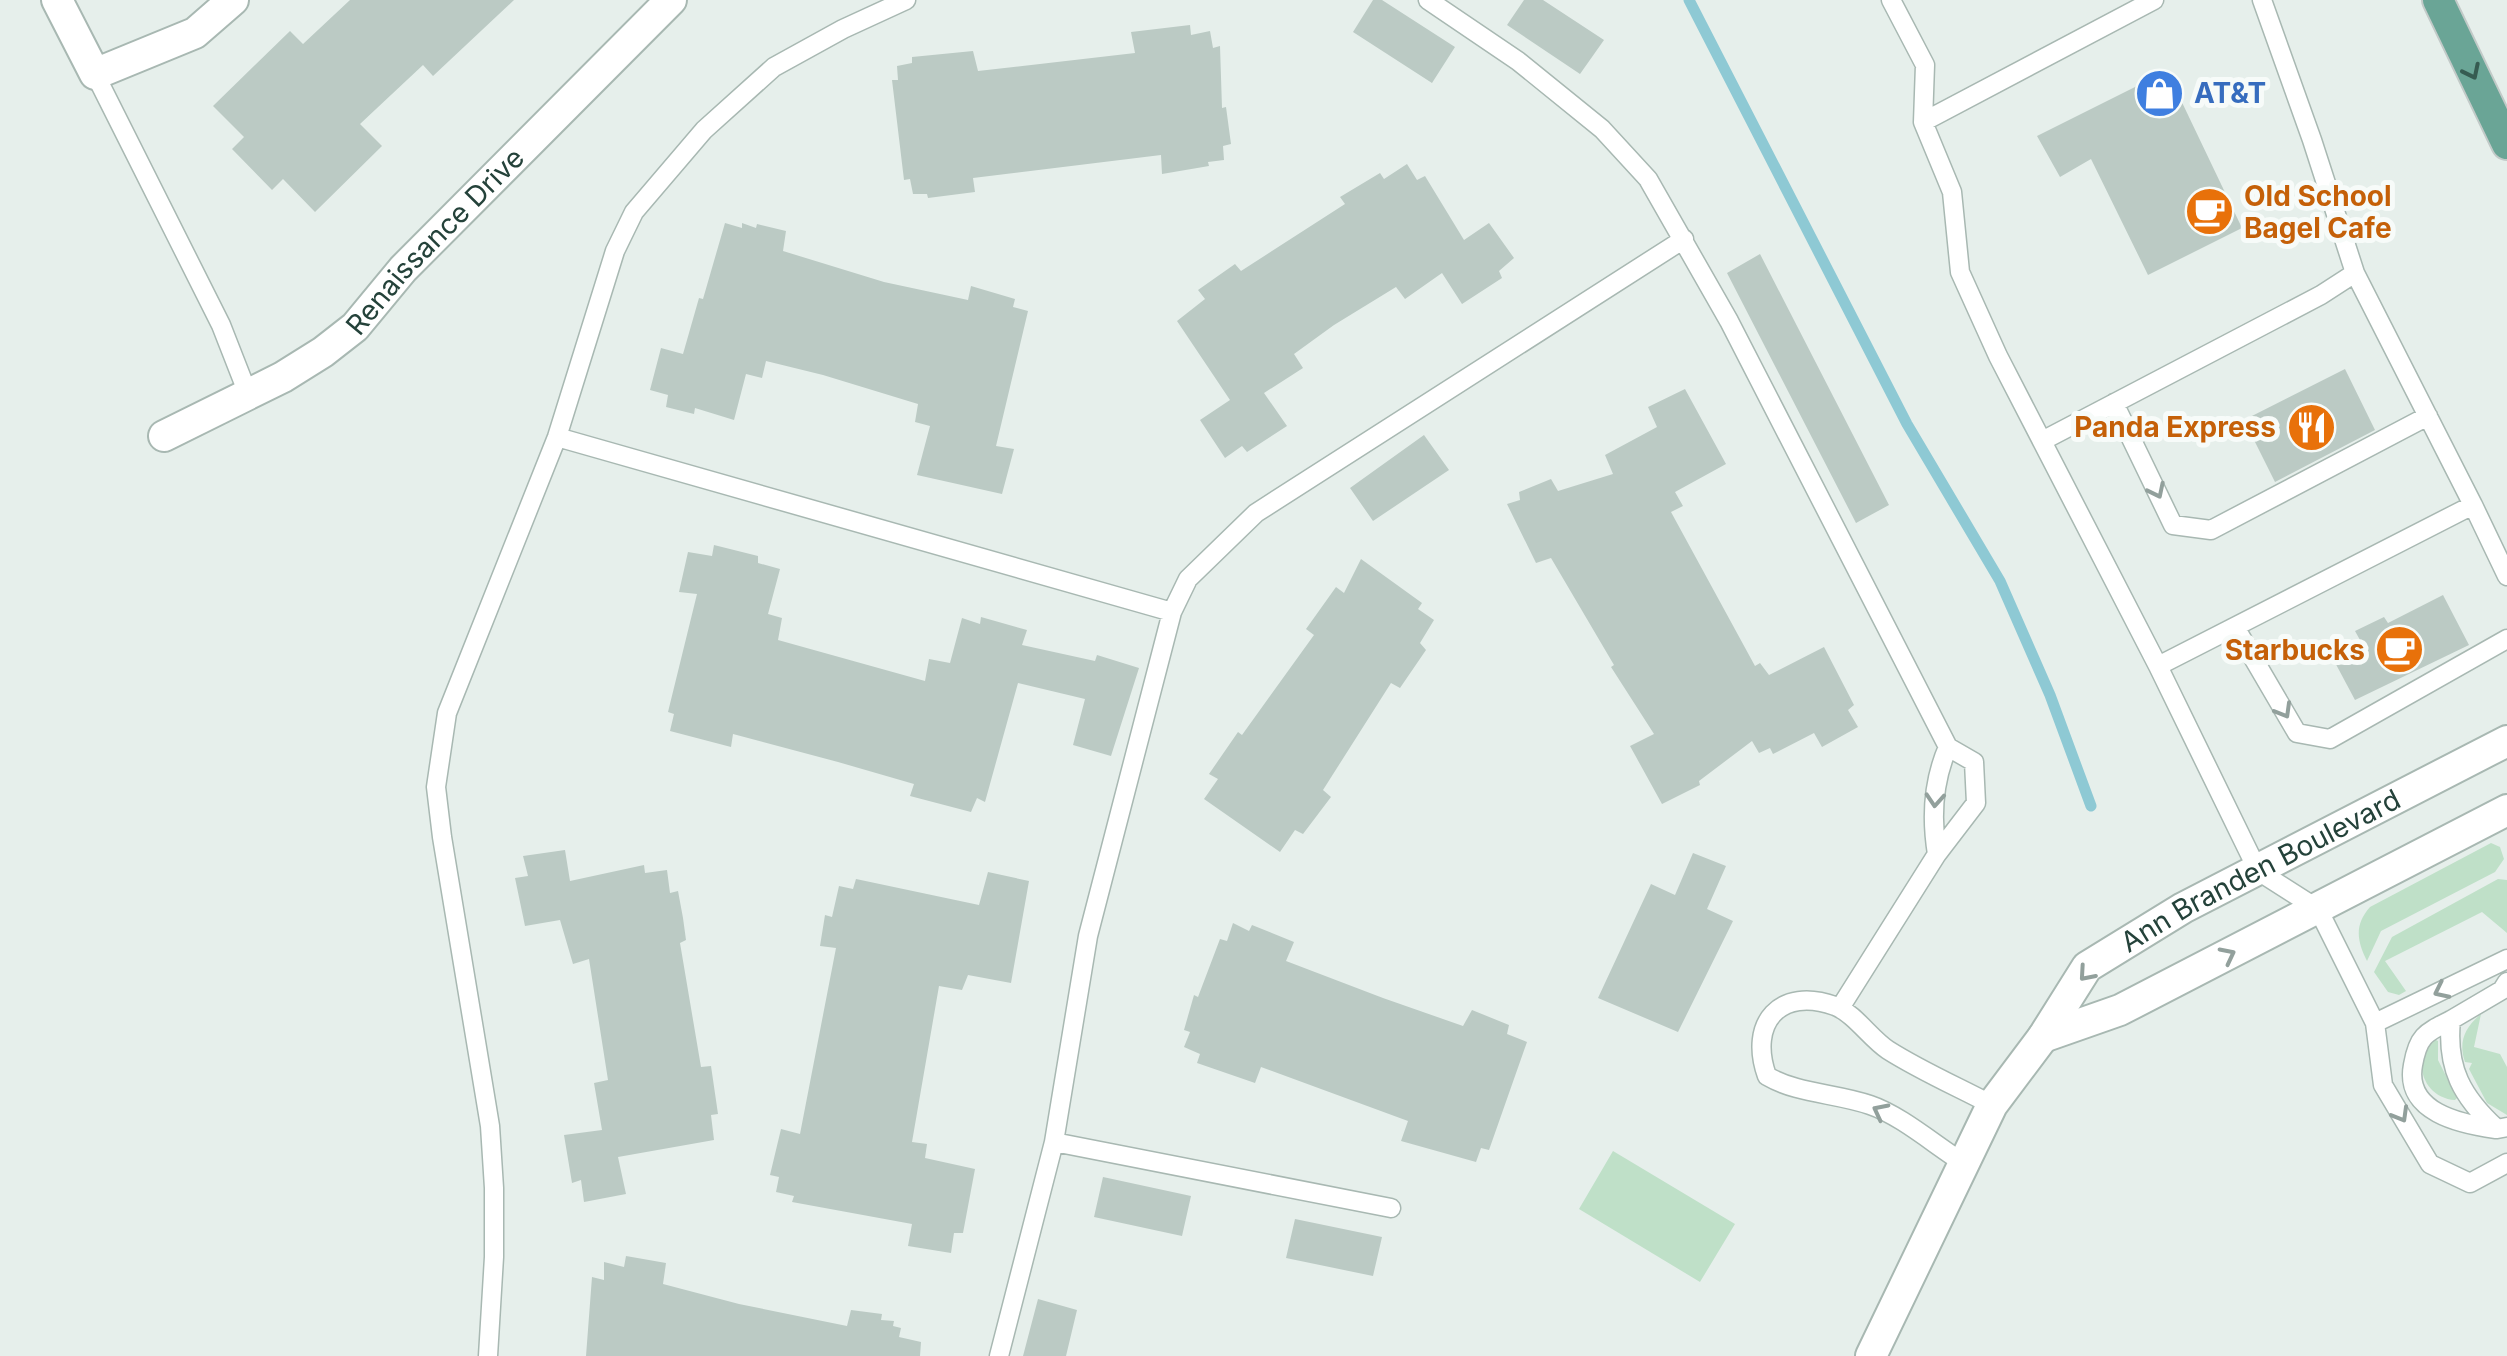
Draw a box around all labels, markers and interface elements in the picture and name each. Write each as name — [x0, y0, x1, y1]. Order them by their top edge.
one-way arrow — [2460, 62, 2480, 80]
shop icon: AT&T — [2133, 67, 2185, 119]
place label: AT&T — [2194, 76, 2266, 110]
street label: Renaissance Drive — [339, 141, 531, 342]
place label: Old School Bagel Cafe — [2244, 179, 2392, 245]
cafe icon: Old School Bagel Cafe — [2183, 186, 2235, 238]
restaurant icon: Panda Express — [2285, 401, 2337, 453]
place label: Panda Express — [2074, 410, 2276, 444]
one-way arrow — [2144, 480, 2164, 498]
cafe icon: Starbucks — [2374, 624, 2426, 676]
place label: Starbucks — [2225, 633, 2365, 667]
one-way arrow — [2272, 700, 2292, 718]
street label: Ann Branden Boulevard — [2114, 782, 2406, 959]
one-way arrow — [1925, 792, 1946, 808]
one-way arrow — [2217, 948, 2235, 967]
one-way arrow — [2080, 962, 2098, 980]
one-way arrow — [2433, 979, 2451, 999]
one-way arrow — [1872, 1104, 1890, 1123]
one-way arrow — [2388, 1104, 2408, 1122]

